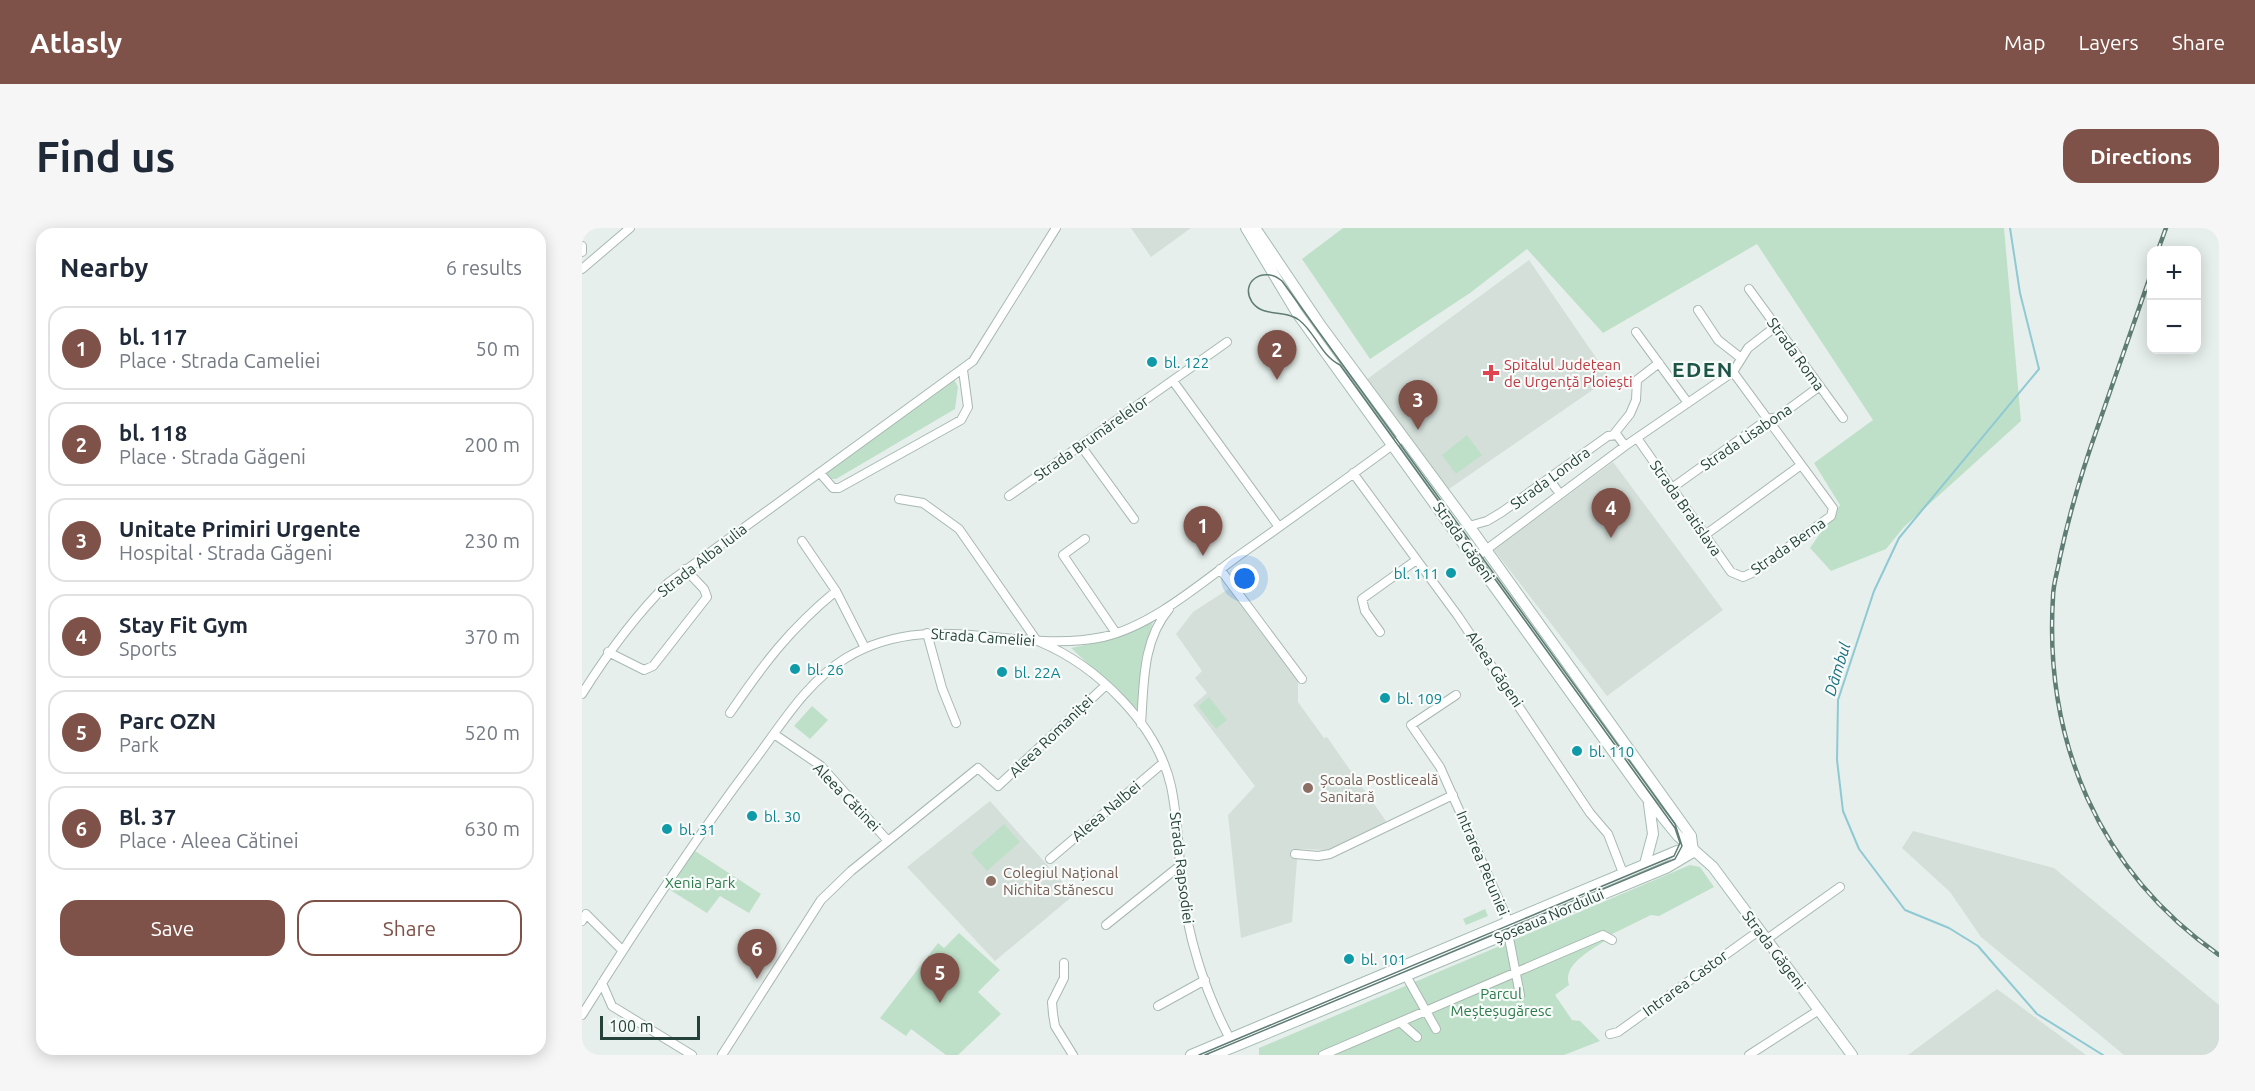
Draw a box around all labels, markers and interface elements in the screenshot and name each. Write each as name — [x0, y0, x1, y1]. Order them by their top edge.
text: Atlasly — [30, 27, 122, 58]
text: Map — [2004, 30, 2045, 54]
text: Layers — [2078, 30, 2139, 54]
text: Share — [2172, 30, 2225, 54]
button: Directions — [2063, 129, 2219, 183]
text: Find us — [36, 133, 175, 180]
map controls — [2147, 246, 2201, 354]
button: + — [2147, 246, 2201, 300]
text: Nearby — [60, 253, 148, 282]
text: 6 results — [446, 256, 522, 279]
button: − — [2147, 300, 2201, 354]
street label: Strada Roma — [1764, 314, 1828, 394]
text: bl. 117 — [119, 324, 187, 349]
pin: 2 — [1258, 330, 1296, 380]
text: 1 — [76, 337, 87, 360]
text: 50 m — [476, 337, 520, 360]
text: Place · Strada Cameliei — [119, 349, 320, 372]
place label: bl. 122 — [1164, 354, 1209, 371]
marker: bl. 122 — [1145, 355, 1159, 369]
place label: Spitalul Județean de Urgență Ploiești — [1504, 356, 1633, 390]
district label: EDEN — [1672, 357, 1734, 381]
marker: Spitalul Județean de Urgență Ploiești — [1482, 364, 1500, 382]
pin: 3 — [1398, 380, 1438, 430]
street label: Strada Brumărelelor — [1030, 392, 1152, 484]
street label: Strada Lisabona — [1697, 400, 1795, 474]
text: bl. 118 — [119, 420, 187, 445]
text: 2 — [76, 433, 87, 456]
text: 200 m — [464, 433, 520, 456]
street label: Strada Londra — [1507, 443, 1593, 513]
text: Place · Strada Găgeni — [119, 445, 306, 468]
street label: Strada Bratislava — [1647, 457, 1725, 559]
pin: 4 — [1592, 488, 1630, 538]
street label: Strada Găgeni — [1430, 499, 1498, 585]
pin: 1 — [1184, 506, 1222, 556]
street label: Strada Berna — [1748, 514, 1828, 578]
text: Unitate Primiri Urgente — [119, 516, 361, 541]
street label: Strada Alba Iulia — [654, 520, 750, 600]
text: 3 — [76, 529, 87, 552]
text: 230 m — [464, 529, 520, 552]
text: Hospital · Strada Găgeni — [119, 541, 332, 564]
your location — [1230, 564, 1259, 593]
place label: bl. 111 — [1394, 565, 1439, 582]
marker: bl. 111 — [1444, 566, 1458, 580]
text: Stay Fit Gym — [119, 612, 248, 637]
text: 4 — [76, 625, 87, 648]
text: 370 m — [464, 625, 520, 648]
street label: Strada Cameliei — [930, 625, 1036, 649]
street label: Aleea Găgeni — [1463, 628, 1527, 710]
text: Sports — [119, 637, 177, 660]
water label: Dâmbul — [1820, 640, 1854, 698]
place label: bl. 26 — [807, 661, 844, 678]
marker: bl. 26 — [788, 662, 802, 676]
place label: bl. 22A — [1014, 664, 1061, 681]
marker: bl. 22A — [995, 665, 1009, 679]
place label: bl. 109 — [1397, 690, 1442, 707]
marker: bl. 109 — [1378, 691, 1392, 705]
street label: Aleea Romaniței — [1005, 692, 1097, 780]
text: Parc OZN — [119, 708, 216, 733]
text: 5 — [76, 721, 87, 744]
text: 520 m — [464, 721, 520, 744]
text: Park — [119, 733, 159, 756]
place label: bl. 110 — [1589, 743, 1634, 760]
marker: bl. 110 — [1570, 744, 1584, 758]
street label: Aleea Cătinei — [810, 759, 884, 835]
place label: Școala Postliceală Sanitară — [1320, 771, 1439, 805]
street label: Aleea Nalbei — [1068, 777, 1144, 845]
marker: Școala Postliceală Sanitară — [1301, 781, 1315, 795]
text: Bl. 37 — [119, 804, 176, 829]
place label: bl. 30 — [764, 808, 801, 825]
street label: Intrarea Petuniei — [1453, 808, 1513, 918]
marker: bl. 30 — [745, 809, 759, 823]
street label: Strada Rapsodiei — [1167, 811, 1197, 925]
text: 6 — [76, 817, 87, 840]
text: 630 m — [464, 817, 520, 840]
place label: bl. 31 — [679, 821, 716, 838]
marker: bl. 31 — [660, 822, 674, 836]
text: Place · Aleea Cătinei — [119, 829, 299, 852]
place label: Colegiul Național Nichita Stănescu — [1003, 864, 1118, 898]
park label: Xenia Park — [665, 874, 736, 891]
marker: Colegiul Național Nichita Stănescu — [984, 874, 998, 888]
street label: Șoseaua Nordului — [1492, 885, 1606, 947]
button: Save — [60, 900, 285, 956]
button: Share — [297, 900, 522, 956]
street label: Strada Găgeni — [1739, 907, 1809, 993]
pin: 6 — [738, 930, 777, 979]
street label: Intrarea Castor — [1639, 946, 1731, 1019]
place label: bl. 101 — [1361, 951, 1406, 968]
marker: bl. 101 — [1342, 952, 1356, 966]
pin: 5 — [920, 954, 960, 1003]
park label: Parcul Meșteșugăresc — [1451, 985, 1551, 1019]
scale bar — [600, 1013, 700, 1040]
text: 100 m — [609, 1017, 654, 1035]

